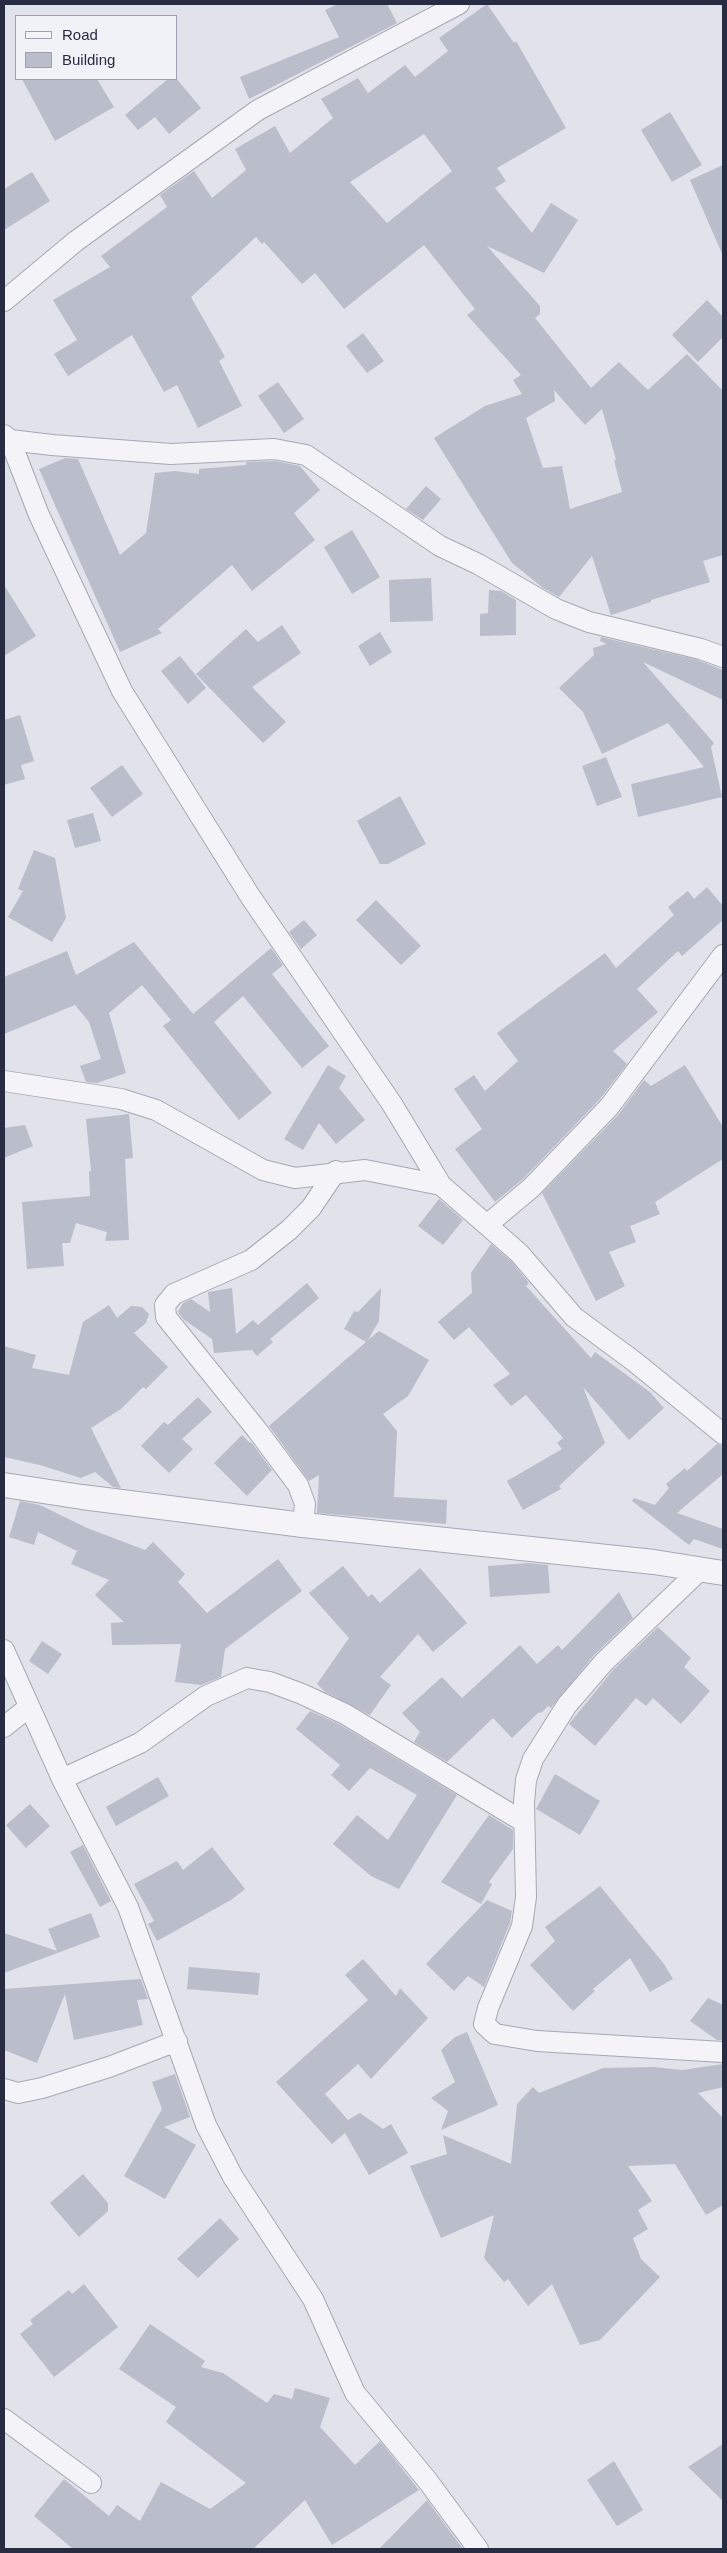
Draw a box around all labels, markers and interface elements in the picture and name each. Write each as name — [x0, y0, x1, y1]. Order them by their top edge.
legend — [15, 15, 178, 80]
text: Road — [62, 26, 98, 43]
text: Building — [62, 51, 115, 68]

